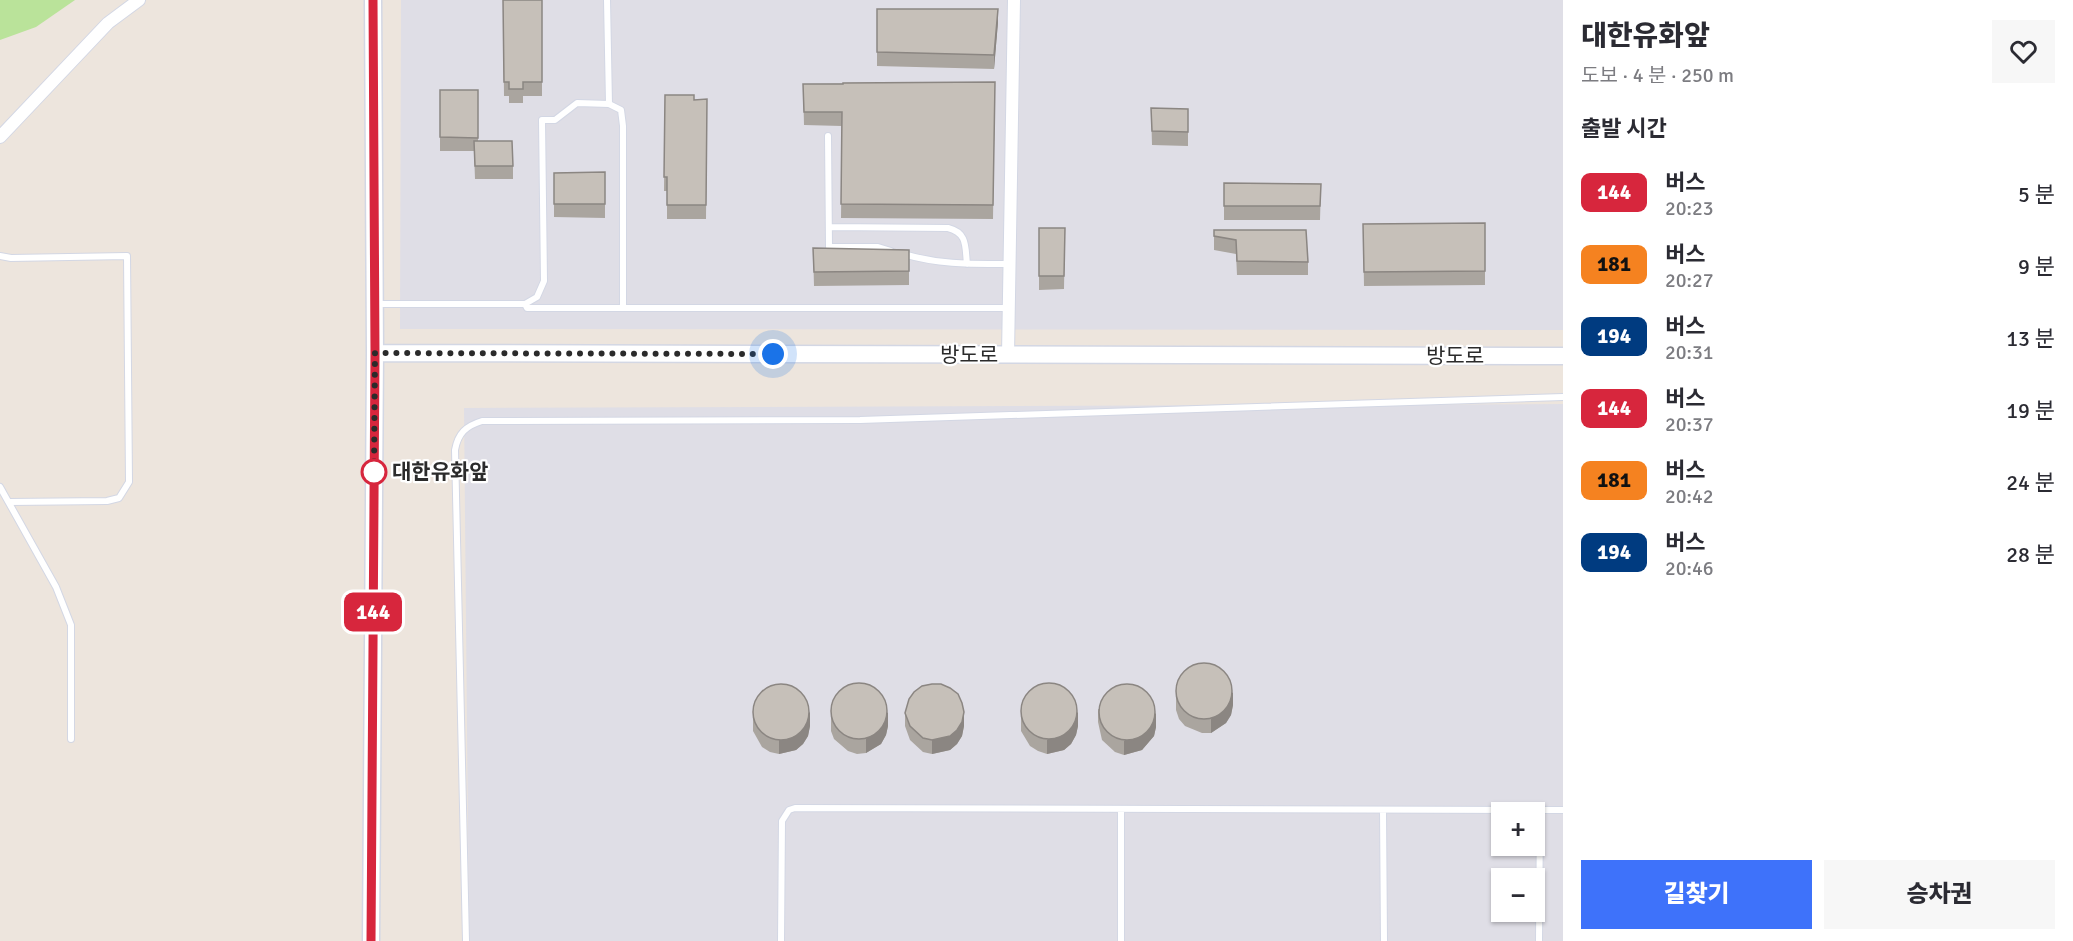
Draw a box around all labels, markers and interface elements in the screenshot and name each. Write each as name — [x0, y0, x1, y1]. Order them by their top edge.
text: 대한유화앞 — [1581, 19, 1710, 53]
button: heart — [1992, 20, 2055, 83]
text: 도보 · 4 분 · 250 m — [1581, 63, 1734, 88]
text: 출발 시간 — [1581, 115, 1667, 142]
text: 버스 — [1665, 169, 1705, 196]
text: 144 — [1597, 179, 1631, 205]
text: 5 분 — [2018, 181, 2055, 208]
text: 20:23 — [1665, 196, 1714, 221]
text: 버스 — [1665, 241, 1705, 268]
text: 181 — [1597, 251, 1631, 277]
text: 9 분 — [2018, 253, 2055, 280]
text: 20:27 — [1665, 268, 1714, 293]
text: 버스 — [1665, 313, 1705, 340]
text: 194 — [1597, 323, 1631, 349]
text: 13 분 — [2006, 325, 2055, 352]
your location — [758, 339, 788, 369]
text: 20:31 — [1665, 340, 1714, 365]
street label: 방도로 — [940, 342, 998, 368]
street label: 방도로 — [1426, 343, 1484, 369]
text: 버스 — [1665, 385, 1705, 412]
text: 144 — [1597, 395, 1631, 421]
text: 19 분 — [2006, 397, 2055, 424]
text: 20:37 — [1665, 412, 1714, 437]
text: 버스 — [1665, 457, 1705, 484]
marker: 대한유화앞 — [361, 459, 387, 485]
place label: 대한유화앞 — [392, 459, 489, 485]
text: 181 — [1597, 467, 1631, 493]
text: 24 분 — [2006, 469, 2055, 496]
text: 20:42 — [1665, 484, 1714, 509]
text: 버스 — [1665, 529, 1705, 556]
text: 194 — [1597, 539, 1631, 565]
text: 28 분 — [2006, 541, 2055, 568]
text: 20:46 — [1665, 556, 1714, 581]
line badge: 144 — [338, 592, 407, 632]
text: 144 — [356, 599, 390, 625]
map controls — [1491, 802, 1545, 922]
button: + — [1491, 802, 1545, 856]
button: 길찾기 — [1581, 860, 1812, 929]
button: 승차권 — [1824, 860, 2055, 929]
button: − — [1491, 868, 1545, 922]

